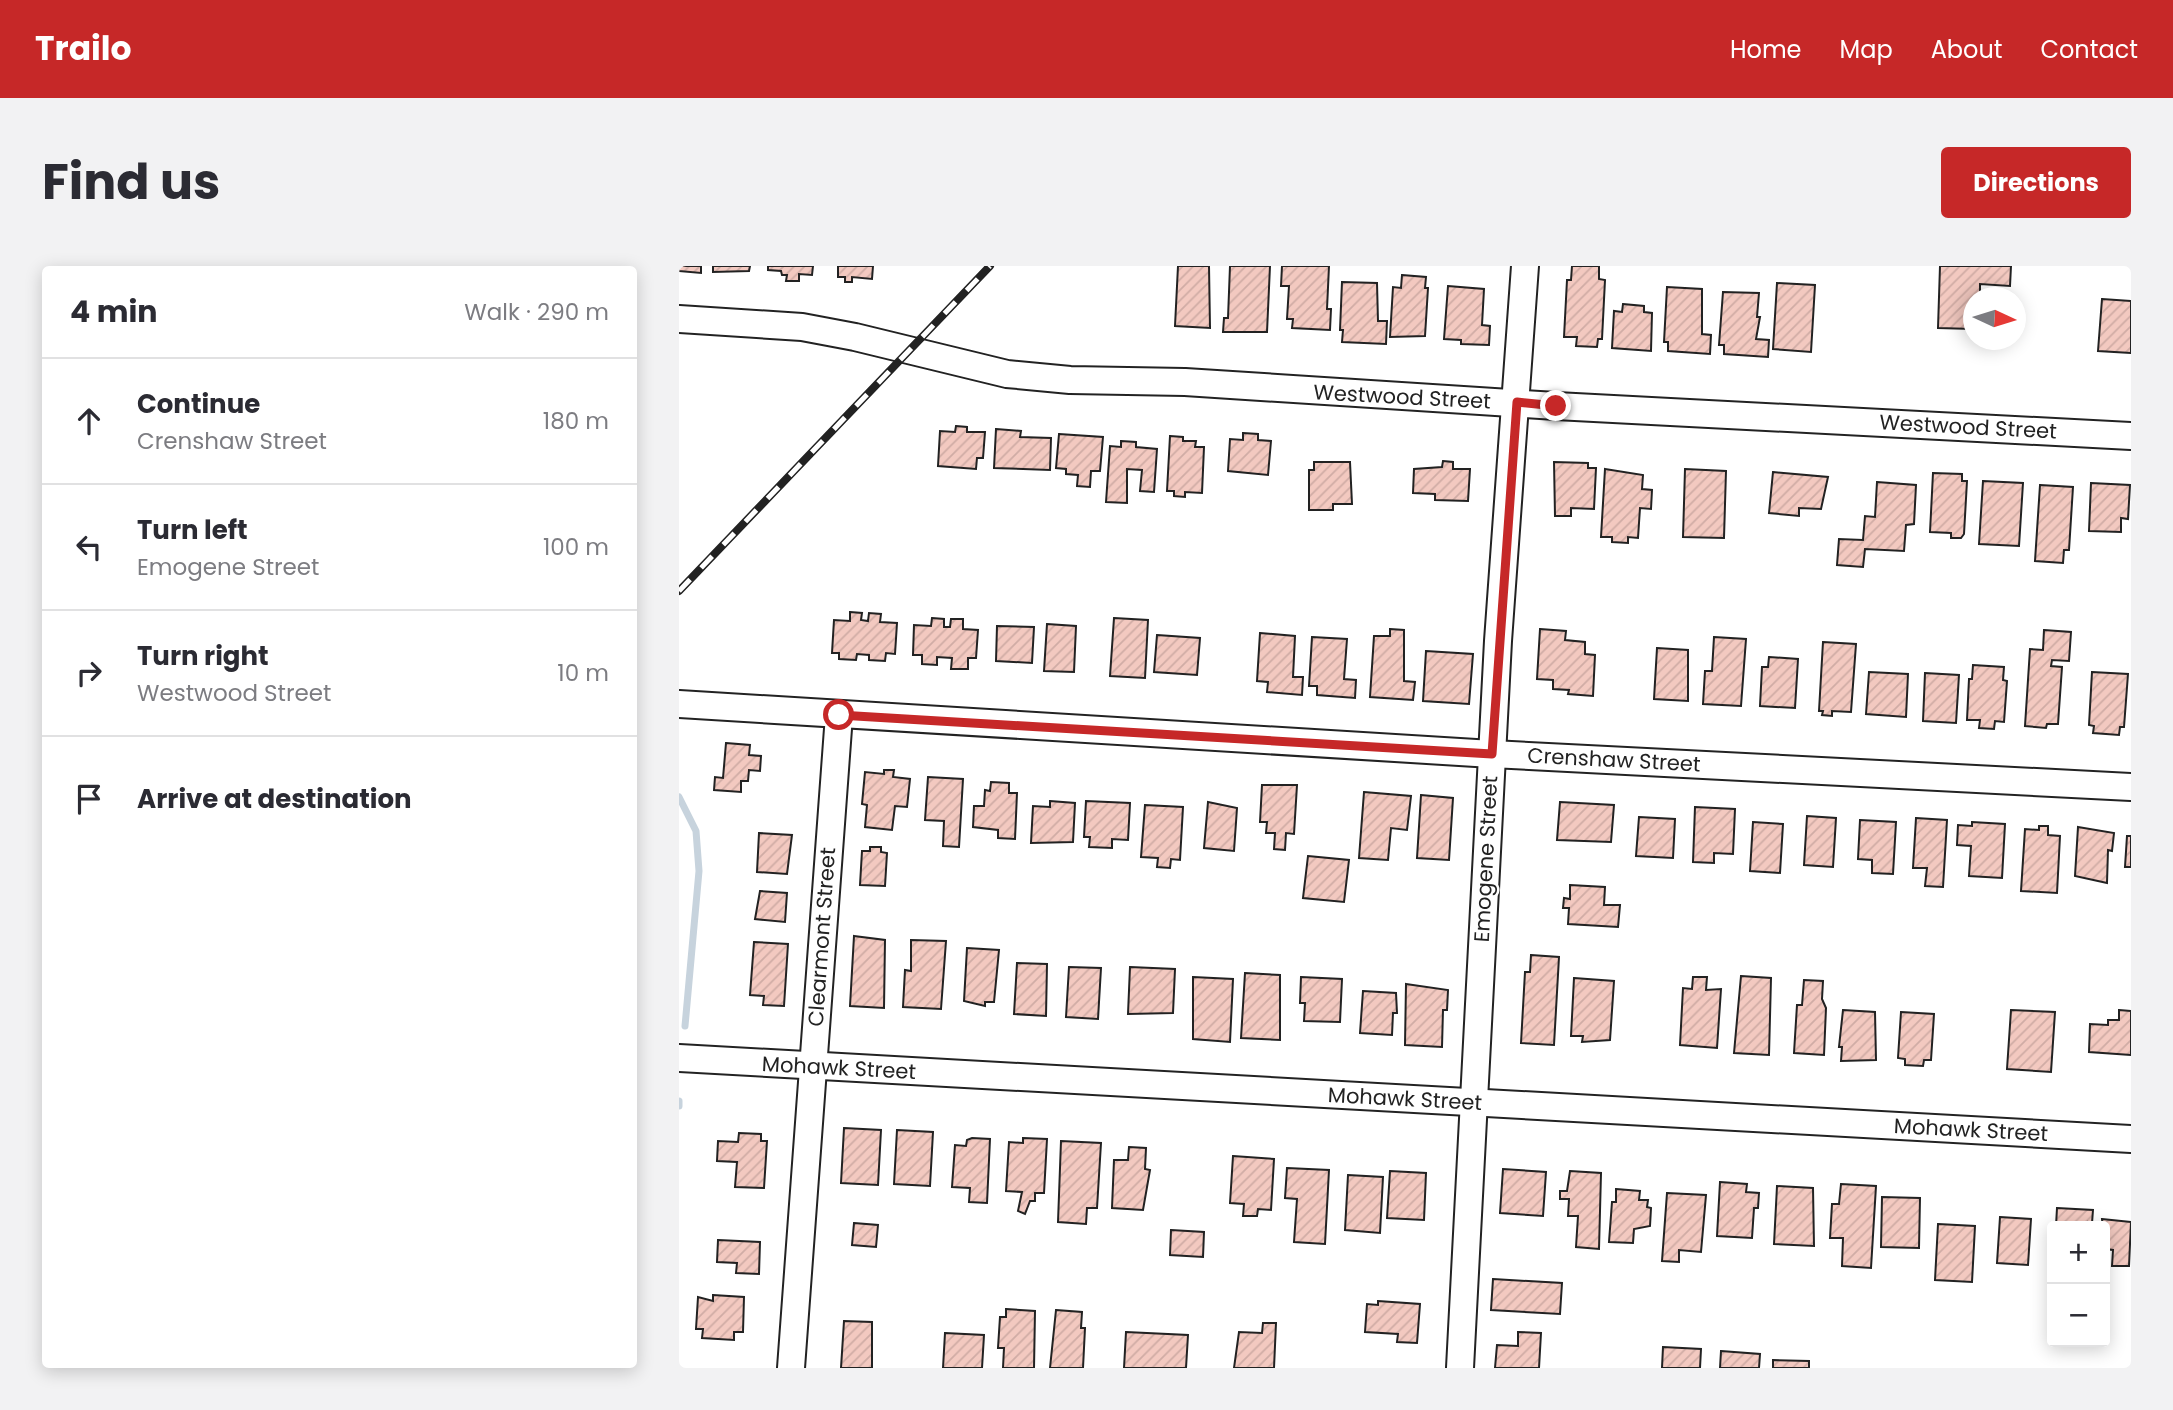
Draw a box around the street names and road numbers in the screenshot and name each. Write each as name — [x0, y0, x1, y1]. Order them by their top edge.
street label: Westwood Street — [1313, 377, 1491, 416]
street label: Westwood Street — [1879, 407, 2057, 446]
street label: Crenshaw Street — [1527, 740, 1701, 779]
street label: Emogene Street — [1467, 775, 1504, 943]
street label: Clearmont Street — [801, 846, 842, 1028]
street label: Mohawk Street — [761, 1049, 917, 1086]
street label: Mohawk Street — [1327, 1080, 1483, 1117]
street label: Mohawk Street — [1893, 1111, 2049, 1148]

